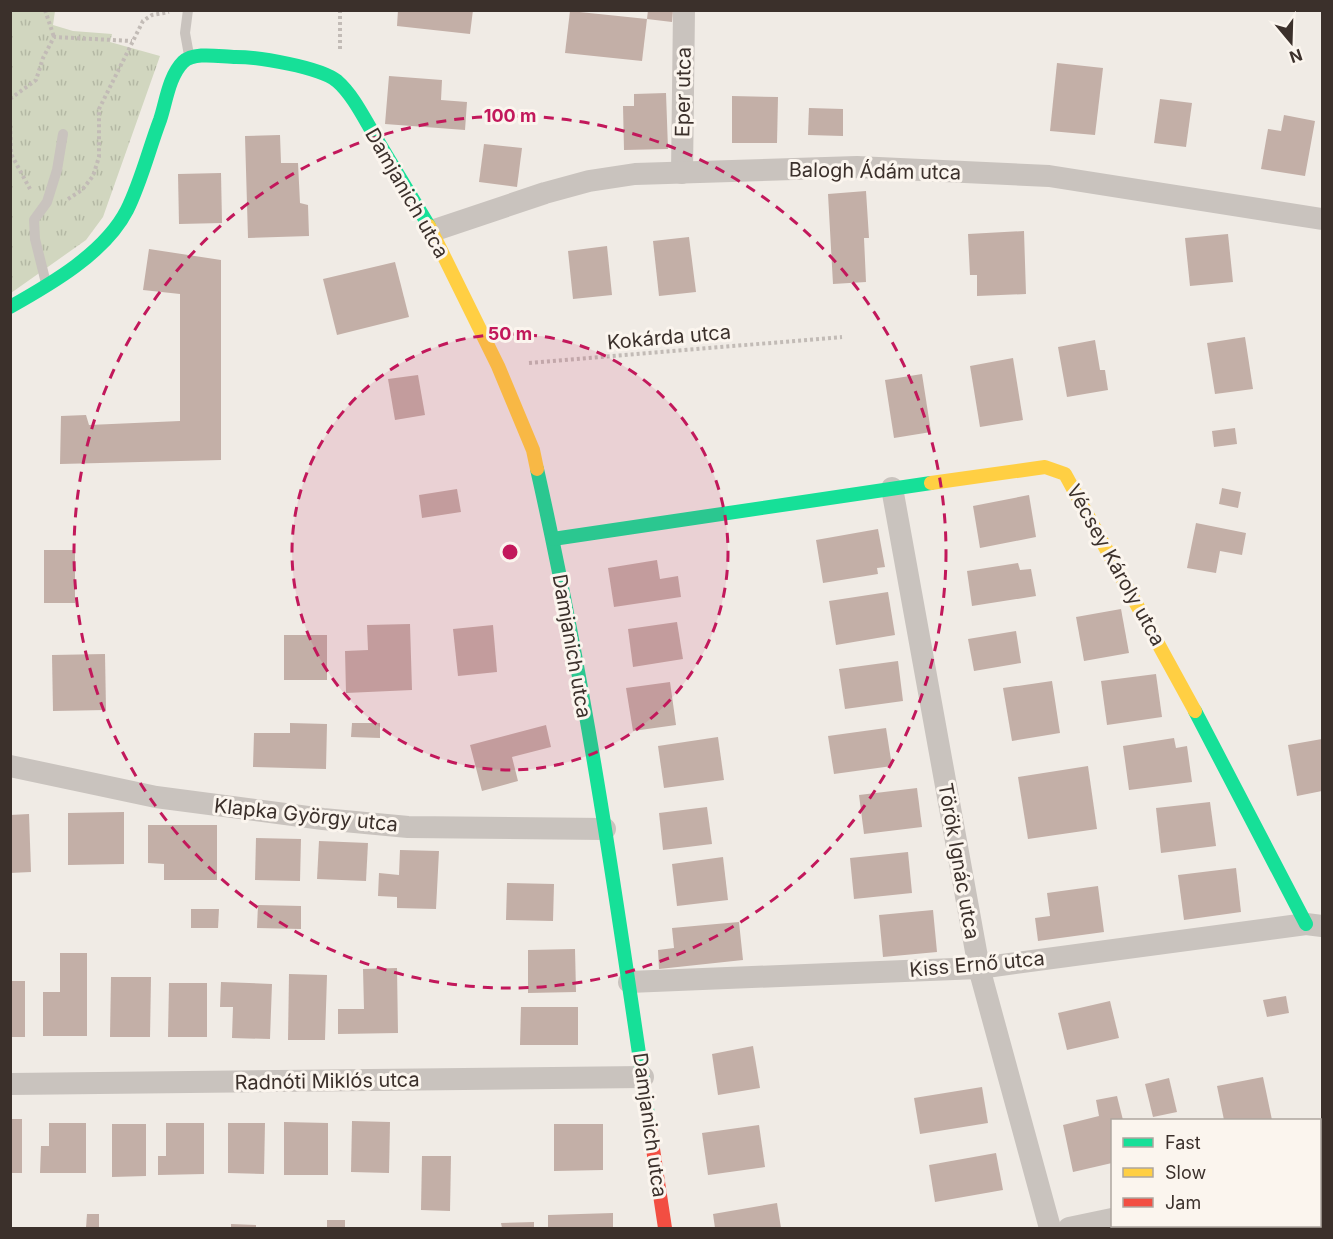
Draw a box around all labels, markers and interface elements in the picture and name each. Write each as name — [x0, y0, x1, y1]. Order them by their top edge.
north arrow — [1261, 12, 1321, 72]
text: N — [1287, 45, 1305, 68]
street label: Eper utca — [670, 47, 696, 137]
text: 100 m — [484, 105, 536, 126]
street label: Damjanich utca — [360, 124, 454, 262]
street label: Balogh Ádám utca — [789, 156, 961, 185]
street label: Kokárda utca — [606, 320, 732, 354]
text: 50 m — [488, 323, 532, 344]
street label: Vécsey Károly utca — [1062, 480, 1170, 650]
centre of rings — [500, 542, 520, 562]
street label: Damjanich utca — [548, 572, 596, 720]
street label: Török Ignác utca — [933, 781, 985, 941]
street label: Klapka György utca — [213, 793, 399, 837]
street label: Kiss Ernő utca — [908, 946, 1046, 982]
street label: Damjanich utca — [628, 1051, 672, 1199]
street label: Radnóti Miklós utca — [234, 1067, 420, 1095]
legend — [1111, 1119, 1321, 1227]
text: Fast — [1165, 1132, 1201, 1153]
text: Slow — [1165, 1162, 1206, 1183]
text: Jam — [1165, 1192, 1201, 1213]

